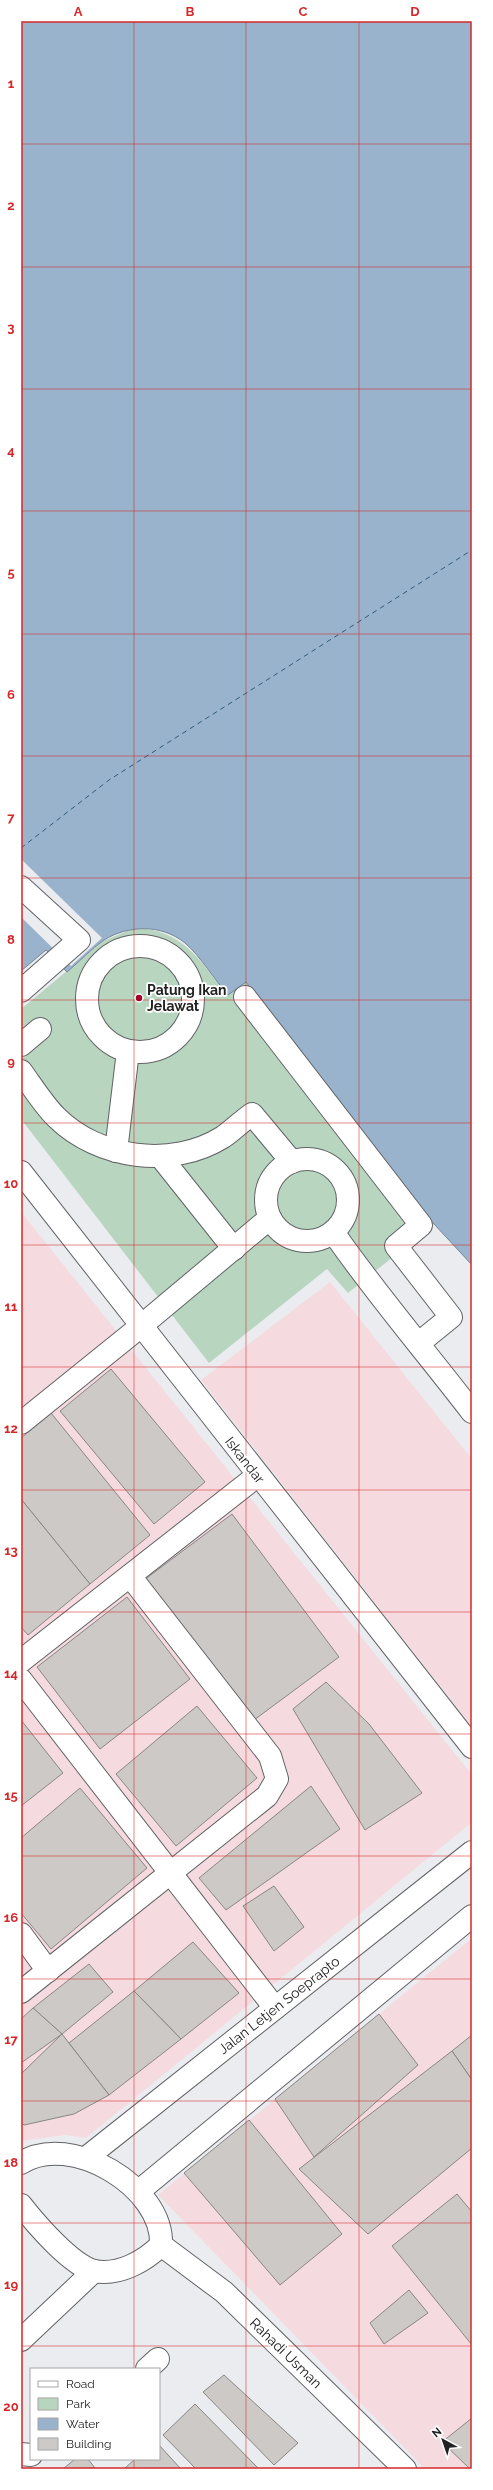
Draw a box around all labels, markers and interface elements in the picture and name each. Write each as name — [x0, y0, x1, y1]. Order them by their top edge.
text: A — [74, 4, 83, 19]
text: B — [186, 4, 195, 19]
text: C — [299, 4, 308, 19]
text: D — [410, 4, 420, 19]
text: 1 — [8, 76, 15, 91]
text: 2 — [7, 198, 15, 213]
text: 3 — [7, 320, 15, 335]
text: 4 — [7, 443, 15, 458]
text: 5 — [7, 565, 15, 580]
text: 6 — [7, 687, 15, 702]
text: 7 — [7, 810, 15, 825]
text: 8 — [7, 932, 15, 947]
place label: Patung Ikan Jelawat — [147, 982, 227, 1014]
marker: Patung Ikan Jelawat — [134, 993, 144, 1003]
text: 9 — [7, 1054, 15, 1069]
text: 10 — [4, 1176, 18, 1191]
text: 11 — [5, 1299, 18, 1314]
text: 12 — [4, 1421, 18, 1436]
street label: Iskandar — [222, 1434, 268, 1487]
text: 13 — [4, 1543, 18, 1558]
text: 14 — [4, 1666, 18, 1681]
text: 15 — [4, 1788, 18, 1803]
text: 16 — [4, 1910, 18, 1925]
street label: Jalan Letjen Soeprapto — [215, 1953, 343, 2057]
text: 17 — [4, 2032, 19, 2047]
text: 18 — [4, 2155, 18, 2170]
text: 19 — [4, 2277, 18, 2292]
street label: Rahadi Usman — [247, 2315, 325, 2391]
legend — [30, 2368, 160, 2460]
text: Road — [66, 2377, 95, 2391]
text: Park — [66, 2397, 91, 2411]
text: 20 — [3, 2399, 19, 2414]
text: Water — [66, 2417, 100, 2431]
north arrow — [423, 2420, 463, 2460]
text: N — [429, 2425, 444, 2440]
text: Building — [66, 2437, 112, 2451]

